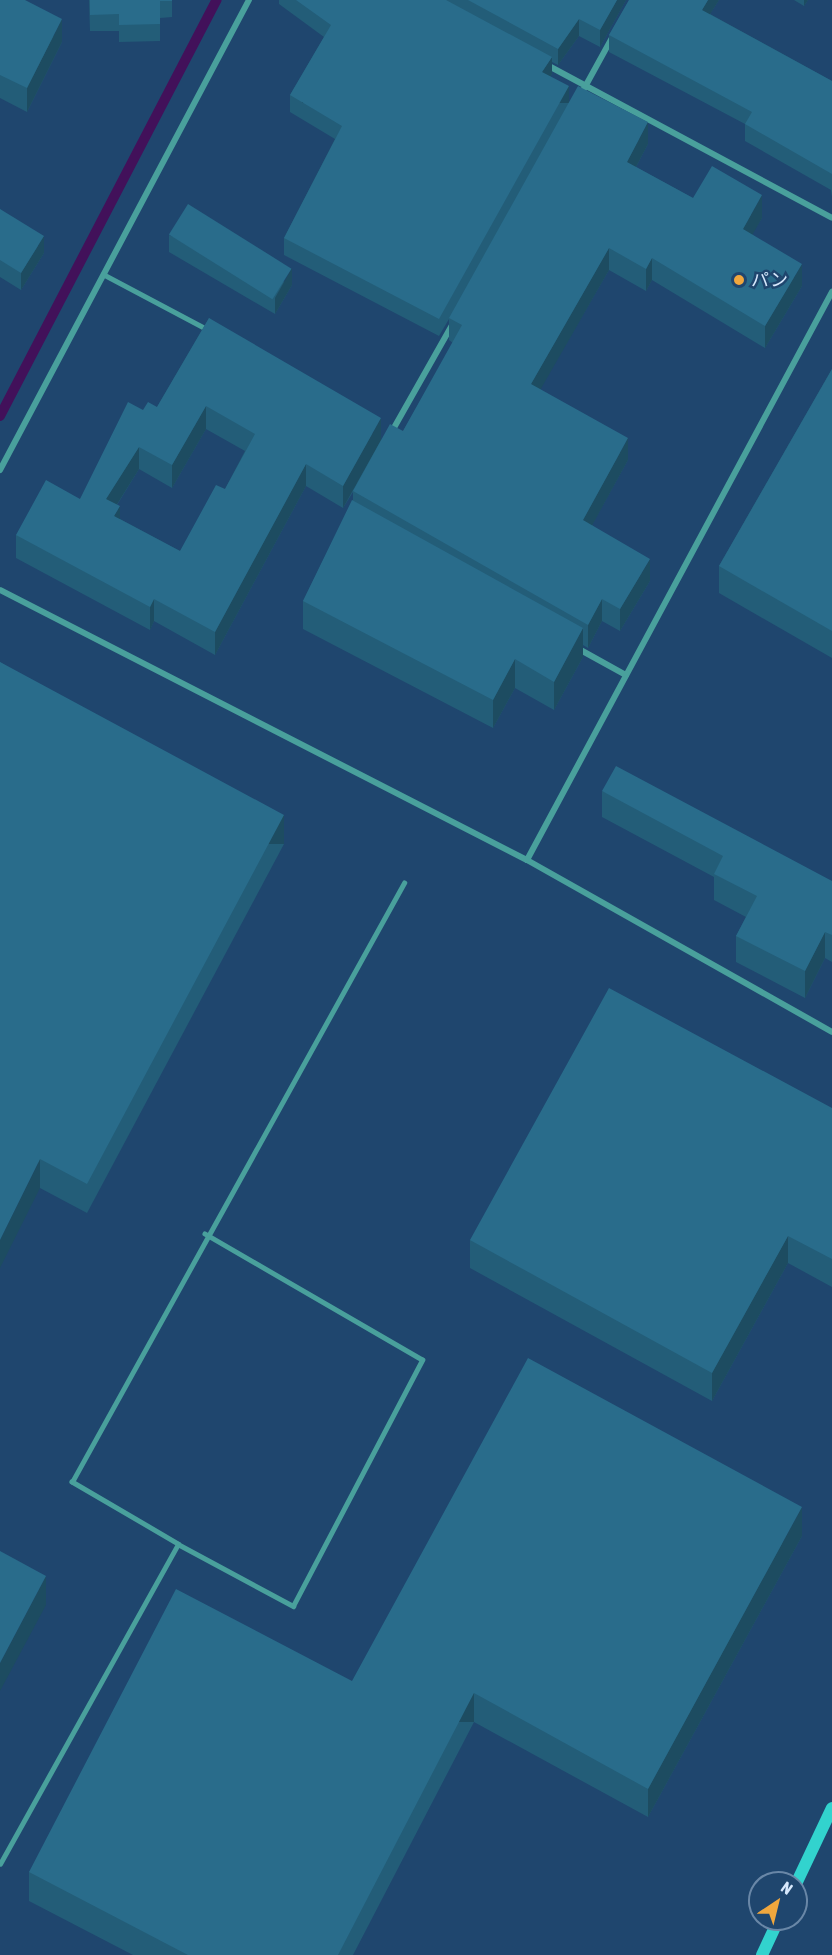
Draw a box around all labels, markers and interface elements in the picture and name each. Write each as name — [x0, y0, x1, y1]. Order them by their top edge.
place label: パン — [751, 269, 787, 291]
marker: パン — [732, 273, 746, 287]
north arrow — [748, 1871, 808, 1931]
text: N — [778, 1878, 796, 1898]

